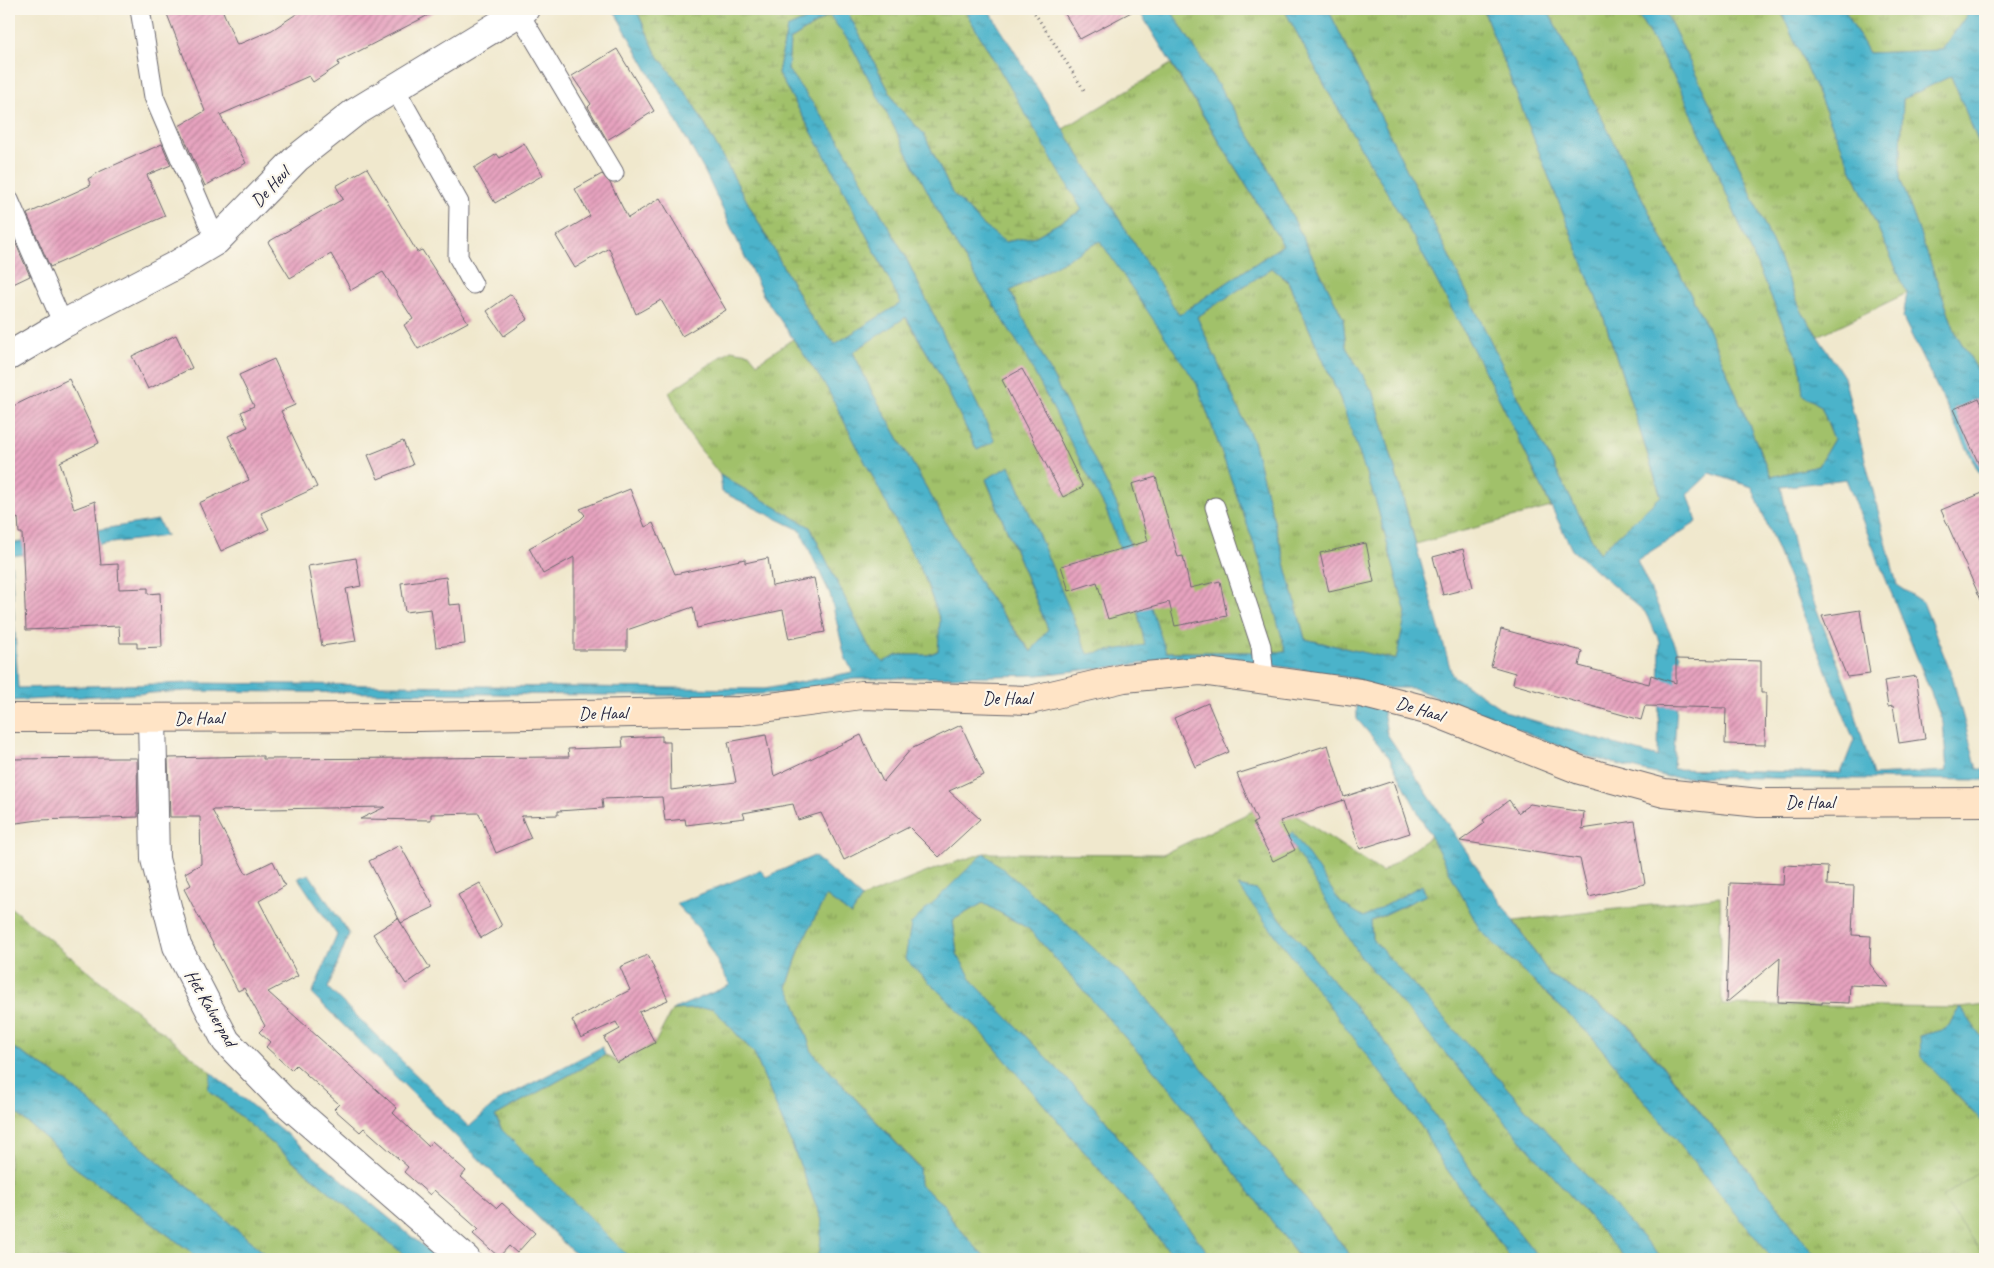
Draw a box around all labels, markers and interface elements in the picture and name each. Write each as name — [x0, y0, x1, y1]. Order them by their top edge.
street label: De Heul — [246, 160, 296, 212]
street label: De Haal — [983, 687, 1034, 709]
street label: De Haal — [1394, 691, 1449, 727]
street label: De Haal — [579, 702, 630, 724]
street label: De Haal — [175, 707, 226, 729]
street label: De Haal — [1786, 791, 1837, 813]
street label: Het Kalverpad — [180, 966, 243, 1053]

